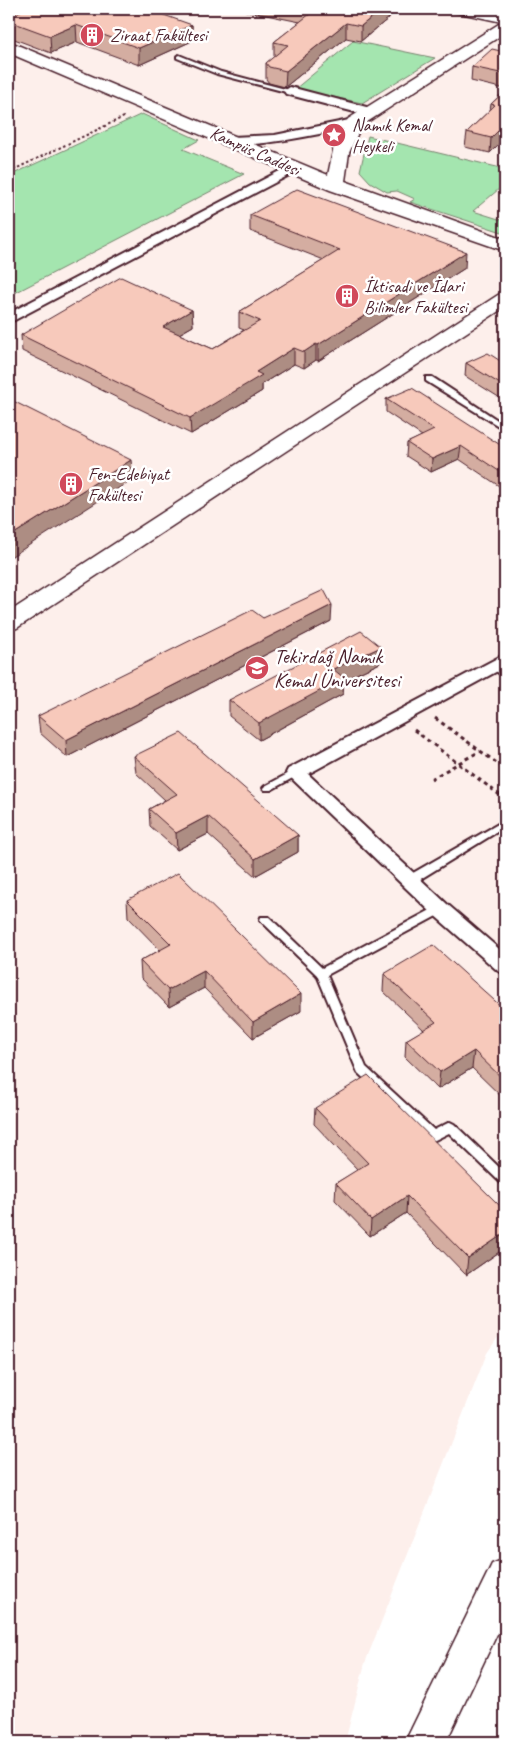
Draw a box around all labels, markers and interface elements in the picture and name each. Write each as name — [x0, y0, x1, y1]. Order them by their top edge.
building icon: Ziraat Fakültesi — [79, 22, 105, 48]
place label: Ziraat Fakültesi — [110, 24, 210, 46]
place label: Namık Kemal Heykeli — [352, 114, 433, 157]
street label: Kampüs Caddesi — [207, 121, 306, 182]
place icon: Namık Kemal Heykeli — [321, 122, 347, 148]
place label: İktisadi ve İdari Bilimler Fakültesi — [364, 275, 470, 318]
building icon: İktisadi ve İdari Bilimler Fakültesi — [334, 283, 360, 309]
place label: Fen-Edebiyat Fakültesi — [88, 463, 171, 506]
building icon: Fen-Edebiyat Fakültesi — [58, 471, 84, 497]
place label: Tekirdağ Namık Kemal Üniversitesi — [274, 643, 403, 693]
school or university icon: Tekirdağ Namık Kemal Üniversitesi — [244, 655, 270, 681]

